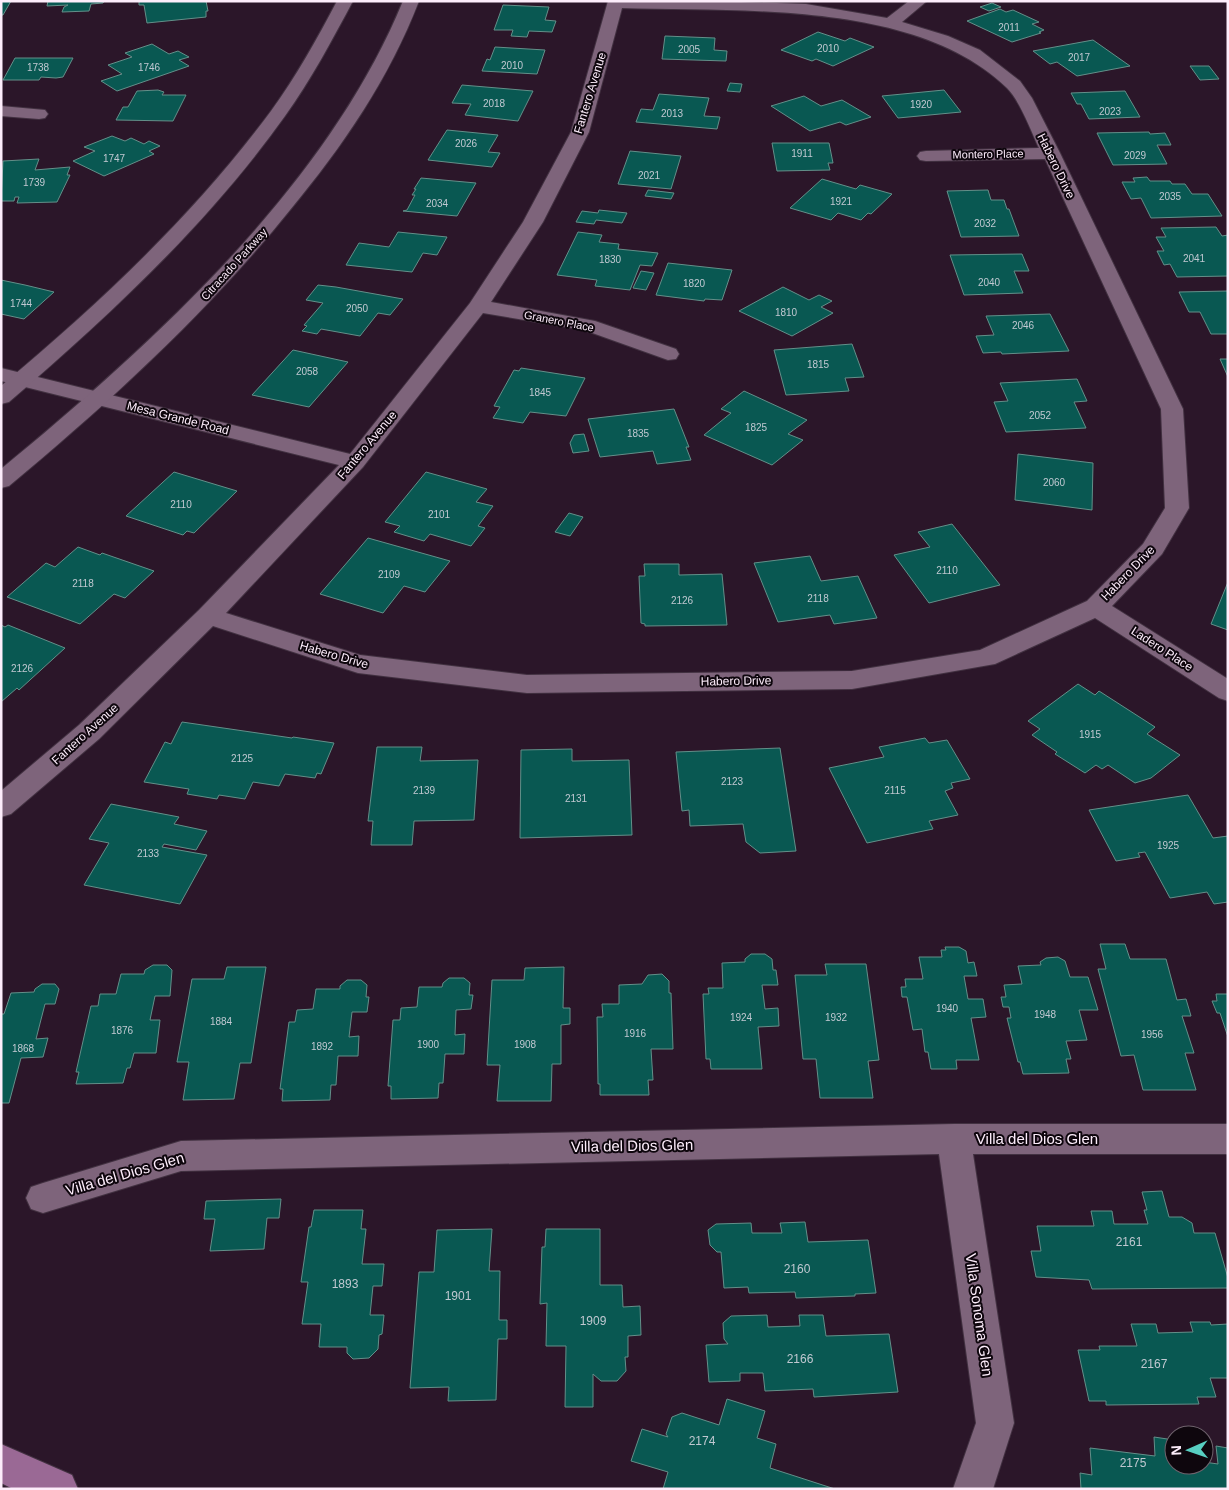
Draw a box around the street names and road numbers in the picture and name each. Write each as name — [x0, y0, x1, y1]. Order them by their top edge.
street label: Fantero Avenue — [571, 50, 609, 135]
street label: Habero Drive — [1034, 131, 1078, 201]
street label: Montero Place — [952, 147, 1024, 161]
street label: Citracado Parkway — [199, 225, 270, 302]
street label: Granero Place — [523, 308, 595, 334]
street label: Mesa Grande Road — [125, 399, 231, 437]
street label: Fantero Avenue — [334, 408, 400, 482]
street label: Habero Drive — [1098, 542, 1158, 603]
street label: Ladero Place — [1129, 624, 1196, 674]
street label: Habero Drive — [298, 639, 370, 672]
street label: Habero Drive — [701, 673, 772, 689]
street label: Fantero Avenue — [49, 700, 121, 767]
street label: Villa del Dios Glen — [976, 1130, 1098, 1147]
street label: Villa del Dios Glen — [571, 1136, 693, 1155]
street label: Villa del Dios Glen — [64, 1148, 186, 1199]
street label: Villa Sonoma Glen — [962, 1252, 997, 1377]

